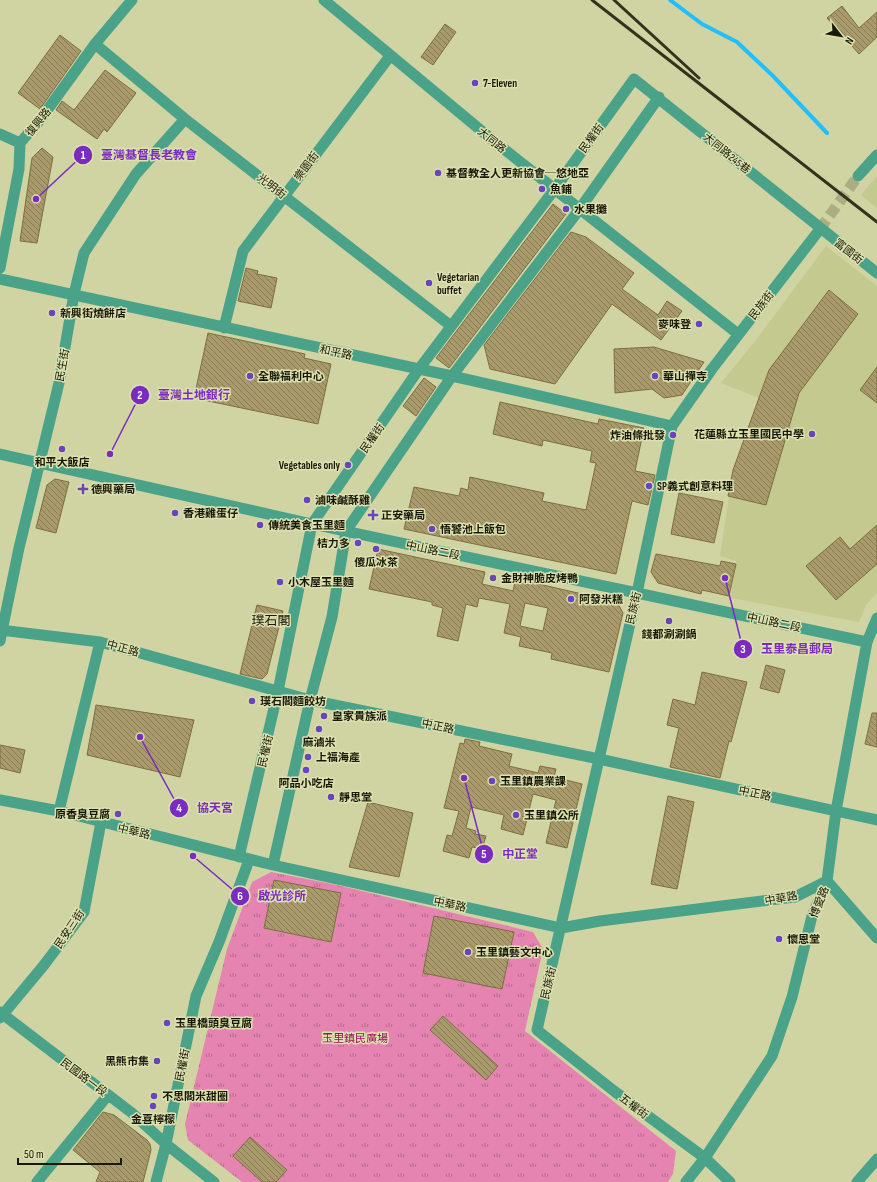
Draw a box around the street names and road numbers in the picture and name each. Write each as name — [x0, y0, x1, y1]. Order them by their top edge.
street label: 復興路 — [23, 105, 54, 139]
street label: 民權街 — [576, 121, 606, 155]
street label: 大同路 — [475, 125, 509, 156]
street label: 大同路245巷 — [700, 130, 753, 177]
street label: 樂園街 — [291, 149, 322, 183]
street label: 光明街 — [255, 171, 289, 202]
street label: 富國街 — [832, 236, 866, 267]
street label: 民族街 — [746, 288, 777, 322]
street label: 和平路 — [318, 343, 353, 362]
street label: 民生街 — [53, 348, 72, 382]
street label: 民權街 — [358, 421, 387, 456]
street label: 中山路二段 — [405, 538, 461, 563]
street label: 民族街 — [623, 591, 644, 626]
street label: 中山路二段 — [746, 610, 802, 635]
street label: 中正路 — [105, 638, 141, 659]
street label: 中正路 — [420, 717, 455, 736]
street label: 民權街 — [255, 734, 276, 769]
street label: 中正路 — [737, 784, 772, 803]
street label: 中華路 — [116, 821, 151, 842]
street label: 博愛路 — [807, 884, 832, 920]
street label: 中華路 — [764, 889, 799, 908]
street label: 中華路 — [432, 895, 467, 914]
street label: 民安三街 — [52, 907, 87, 951]
street label: 民族街 — [538, 966, 559, 1001]
street label: 民權街 — [173, 1048, 192, 1083]
street label: 民國路一段 — [58, 1056, 110, 1099]
street label: 五權街 — [617, 1091, 651, 1122]

